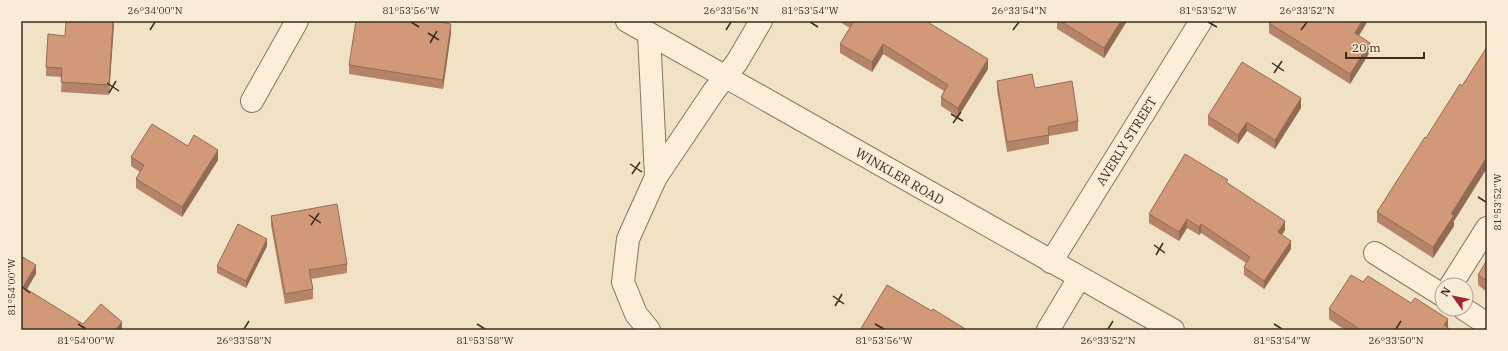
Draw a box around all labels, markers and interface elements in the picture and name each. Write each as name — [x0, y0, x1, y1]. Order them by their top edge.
text: 26°34'00"N — [128, 4, 183, 17]
text: 81°53'56"W — [382, 4, 440, 17]
text: 26°33'56"N — [704, 4, 759, 17]
text: 81°53'54"W — [781, 4, 839, 17]
text: 26°33'54"N — [992, 4, 1047, 17]
text: 81°53'52"W — [1179, 4, 1237, 17]
text: 26°33'52"N — [1280, 4, 1335, 17]
scale bar — [1346, 34, 1424, 60]
text: 20 m — [1352, 40, 1381, 55]
street label: AVERLY STREET — [1092, 93, 1161, 189]
street label: WINKLER ROAD — [852, 144, 947, 209]
text: 81°53'52"W — [1491, 173, 1504, 231]
text: 81°54'00"W — [5, 258, 18, 316]
north arrow — [1434, 277, 1474, 317]
text: N — [1437, 284, 1454, 299]
text: 81°54'00"W — [57, 334, 115, 347]
text: 26°33'58"N — [217, 334, 272, 347]
text: 81°53'58"W — [456, 334, 514, 347]
text: 81°53'56"W — [855, 334, 913, 347]
text: 26°33'52"N — [1081, 334, 1136, 347]
text: 81°53'54"W — [1253, 334, 1311, 347]
text: 26°33'50"N — [1369, 334, 1424, 347]

